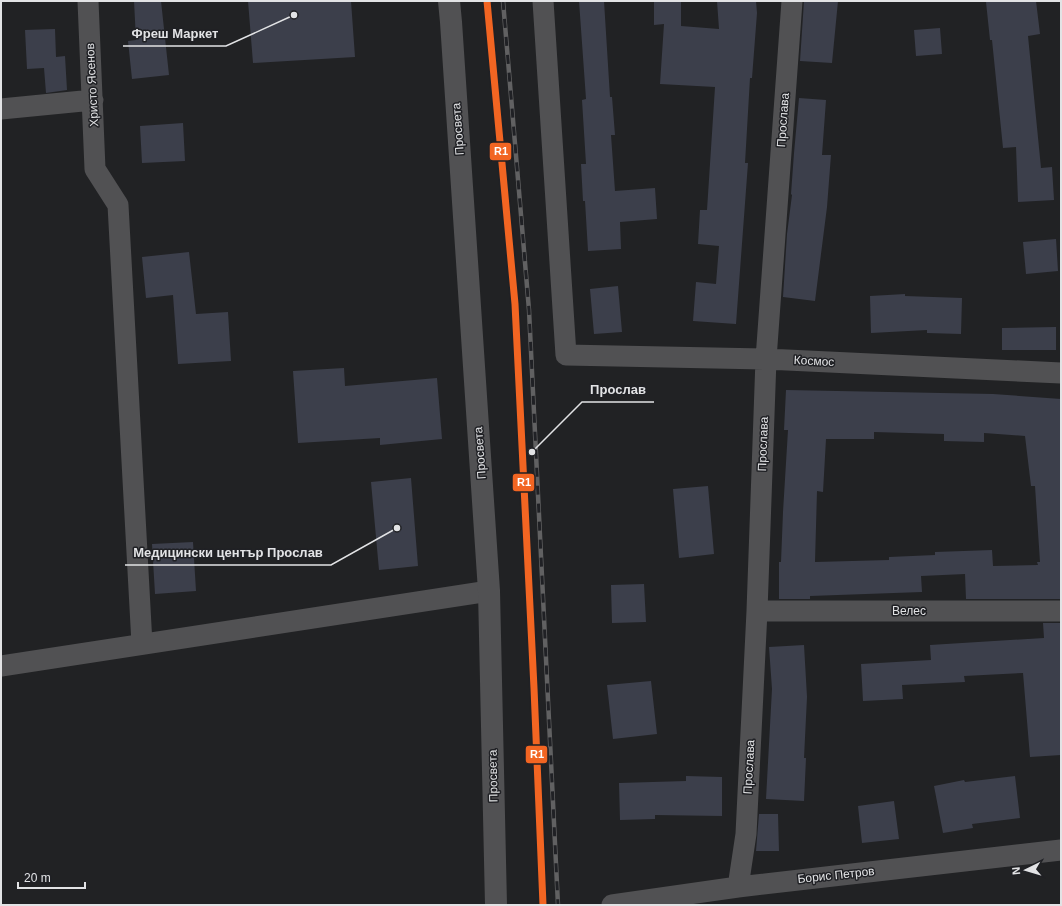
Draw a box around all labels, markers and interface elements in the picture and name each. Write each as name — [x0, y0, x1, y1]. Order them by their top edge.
callout: Фреш Маркет — [123, 21, 226, 46]
text: Фреш Маркет — [132, 26, 218, 41]
street label: Христо Ясенов — [83, 43, 101, 127]
street label: Прослава — [774, 92, 792, 148]
street label: Просвета — [449, 102, 467, 156]
line badge: R1 — [489, 142, 512, 161]
text: R1 — [494, 145, 508, 157]
street label: Космос — [793, 353, 835, 369]
callout: Прослав — [582, 377, 654, 402]
text: Прослав — [590, 382, 646, 397]
street label: Прослава — [755, 416, 771, 472]
street label: Просвета — [471, 426, 489, 480]
line badge: R1 — [512, 473, 535, 492]
text: R1 — [517, 476, 531, 488]
callout: Медицински център Прослав — [125, 540, 331, 565]
text: Медицински център Прослав — [133, 545, 323, 560]
street label: Велес — [892, 604, 926, 618]
street label: Прослава — [741, 739, 757, 795]
line badge: R1 — [525, 745, 548, 764]
text: R1 — [530, 748, 544, 760]
street label: Просвета — [486, 749, 500, 802]
north arrow — [1006, 850, 1046, 890]
scale bar — [18, 864, 85, 890]
street label: Борис Петров — [797, 864, 875, 886]
text: N — [1010, 866, 1022, 875]
text: 20 m — [24, 871, 51, 885]

